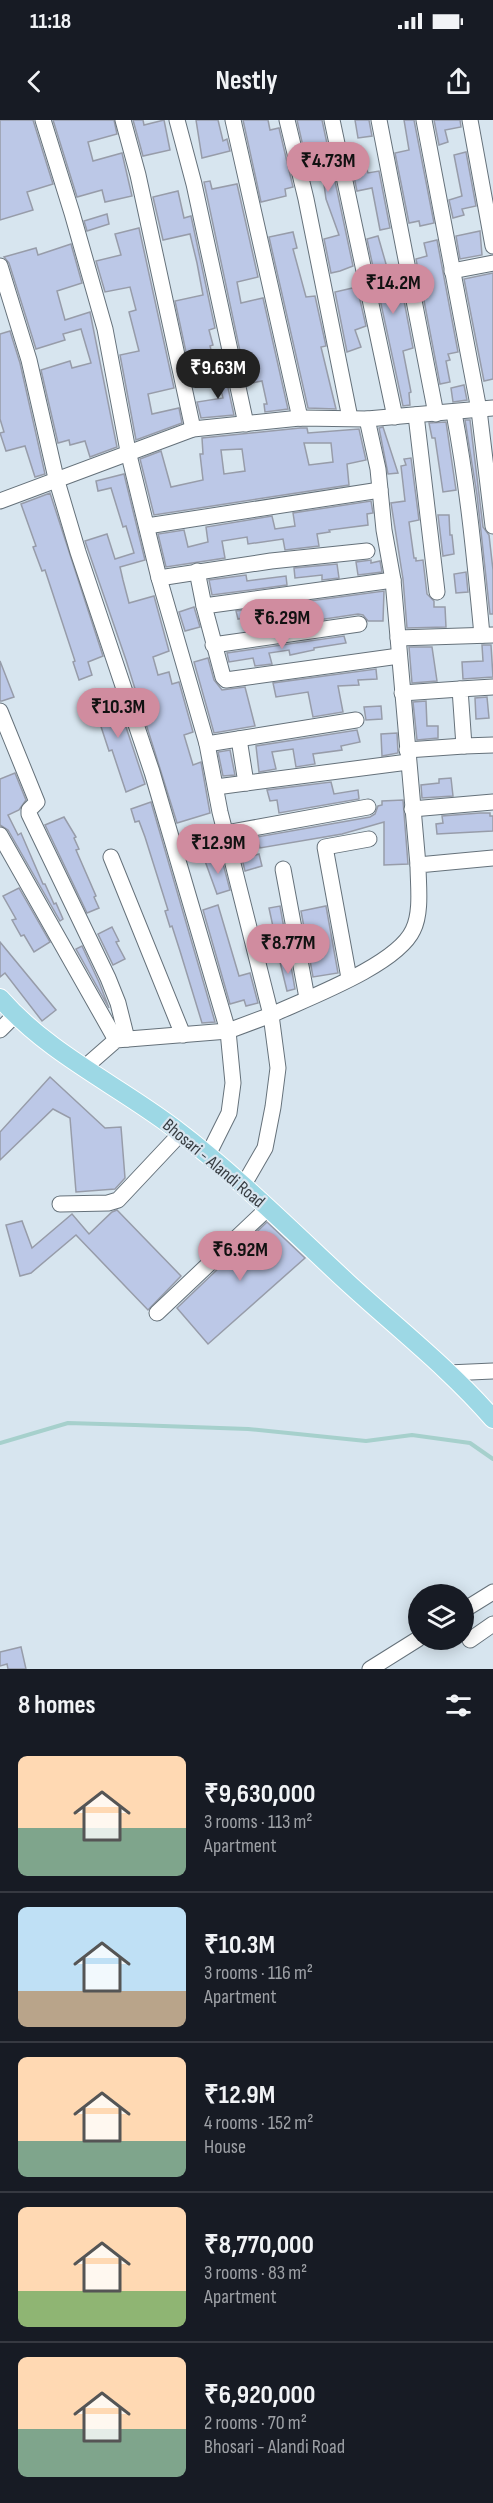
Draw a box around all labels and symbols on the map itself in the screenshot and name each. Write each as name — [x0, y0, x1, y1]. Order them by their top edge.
pin: ₹4.73M — [279, 142, 377, 193]
pin: ₹14.2M — [344, 264, 442, 315]
pin: ₹9.63M — [169, 349, 267, 400]
pin: ₹6.29M — [233, 599, 331, 650]
pin: ₹10.3M — [69, 688, 167, 739]
pin: ₹12.9M — [169, 824, 267, 875]
pin: ₹8.77M — [239, 924, 337, 975]
street label: Bhosari - Alandi Road — [158, 1115, 269, 1212]
pin: ₹6.92M — [191, 1231, 289, 1282]

